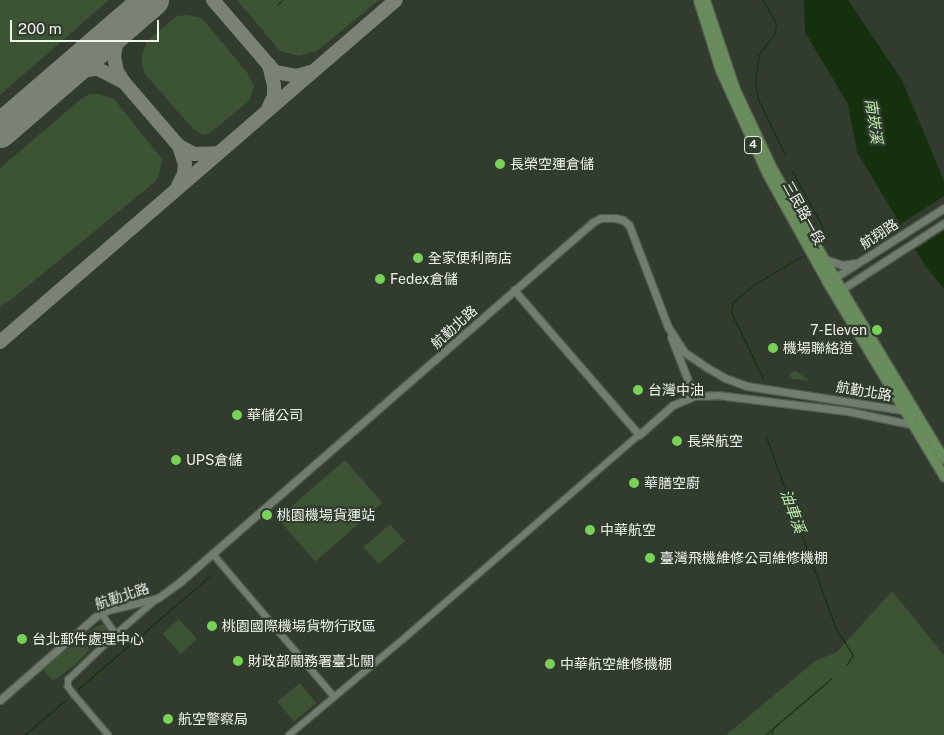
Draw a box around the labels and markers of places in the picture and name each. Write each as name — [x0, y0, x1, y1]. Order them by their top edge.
place label: 長榮空運倉儲 — [510, 156, 594, 172]
marker: 長榮空運倉儲 — [494, 158, 506, 170]
place label: 全家便利商店 — [428, 250, 512, 266]
marker: 全家便利商店 — [412, 252, 424, 264]
place label: Fedex倉儲 — [390, 271, 458, 287]
marker: Fedex倉儲 — [374, 273, 386, 285]
place label: 7-Eleven — [810, 322, 867, 338]
marker: 7-Eleven — [871, 324, 883, 336]
place label: 機場聯絡道 — [783, 340, 853, 356]
marker: 機場聯絡道 — [767, 342, 779, 354]
place label: 台灣中油 — [648, 382, 704, 398]
marker: 台灣中油 — [632, 384, 644, 396]
place label: 華儲公司 — [247, 407, 303, 423]
marker: 華儲公司 — [231, 409, 243, 421]
place label: 長榮航空 — [687, 433, 743, 449]
marker: 長榮航空 — [671, 435, 683, 447]
place label: UPS倉儲 — [186, 452, 242, 468]
marker: UPS倉儲 — [170, 454, 182, 466]
place label: 華膳空廚 — [644, 475, 700, 491]
marker: 華膳空廚 — [628, 477, 640, 489]
place label: 桃園機場貨運站 — [277, 507, 375, 523]
marker: 桃園機場貨運站 — [261, 509, 273, 521]
place label: 中華航空 — [600, 522, 656, 538]
marker: 中華航空 — [584, 524, 596, 536]
place label: 臺灣飛機維修公司維修機棚 — [660, 550, 828, 566]
marker: 臺灣飛機維修公司維修機棚 — [644, 552, 656, 564]
place label: 桃園國際機場貨物行政區 — [222, 618, 376, 634]
marker: 桃園國際機場貨物行政區 — [206, 620, 218, 632]
place label: 台北郵件處理中心 — [32, 631, 144, 647]
marker: 台北郵件處理中心 — [16, 633, 28, 645]
place label: 財政部關務署臺北關 — [248, 653, 374, 669]
marker: 財政部關務署臺北關 — [232, 655, 244, 667]
place label: 中華航空維修機棚 — [560, 656, 672, 672]
marker: 中華航空維修機棚 — [544, 658, 556, 670]
place label: 航空警察局 — [178, 711, 248, 727]
marker: 航空警察局 — [162, 713, 174, 725]

